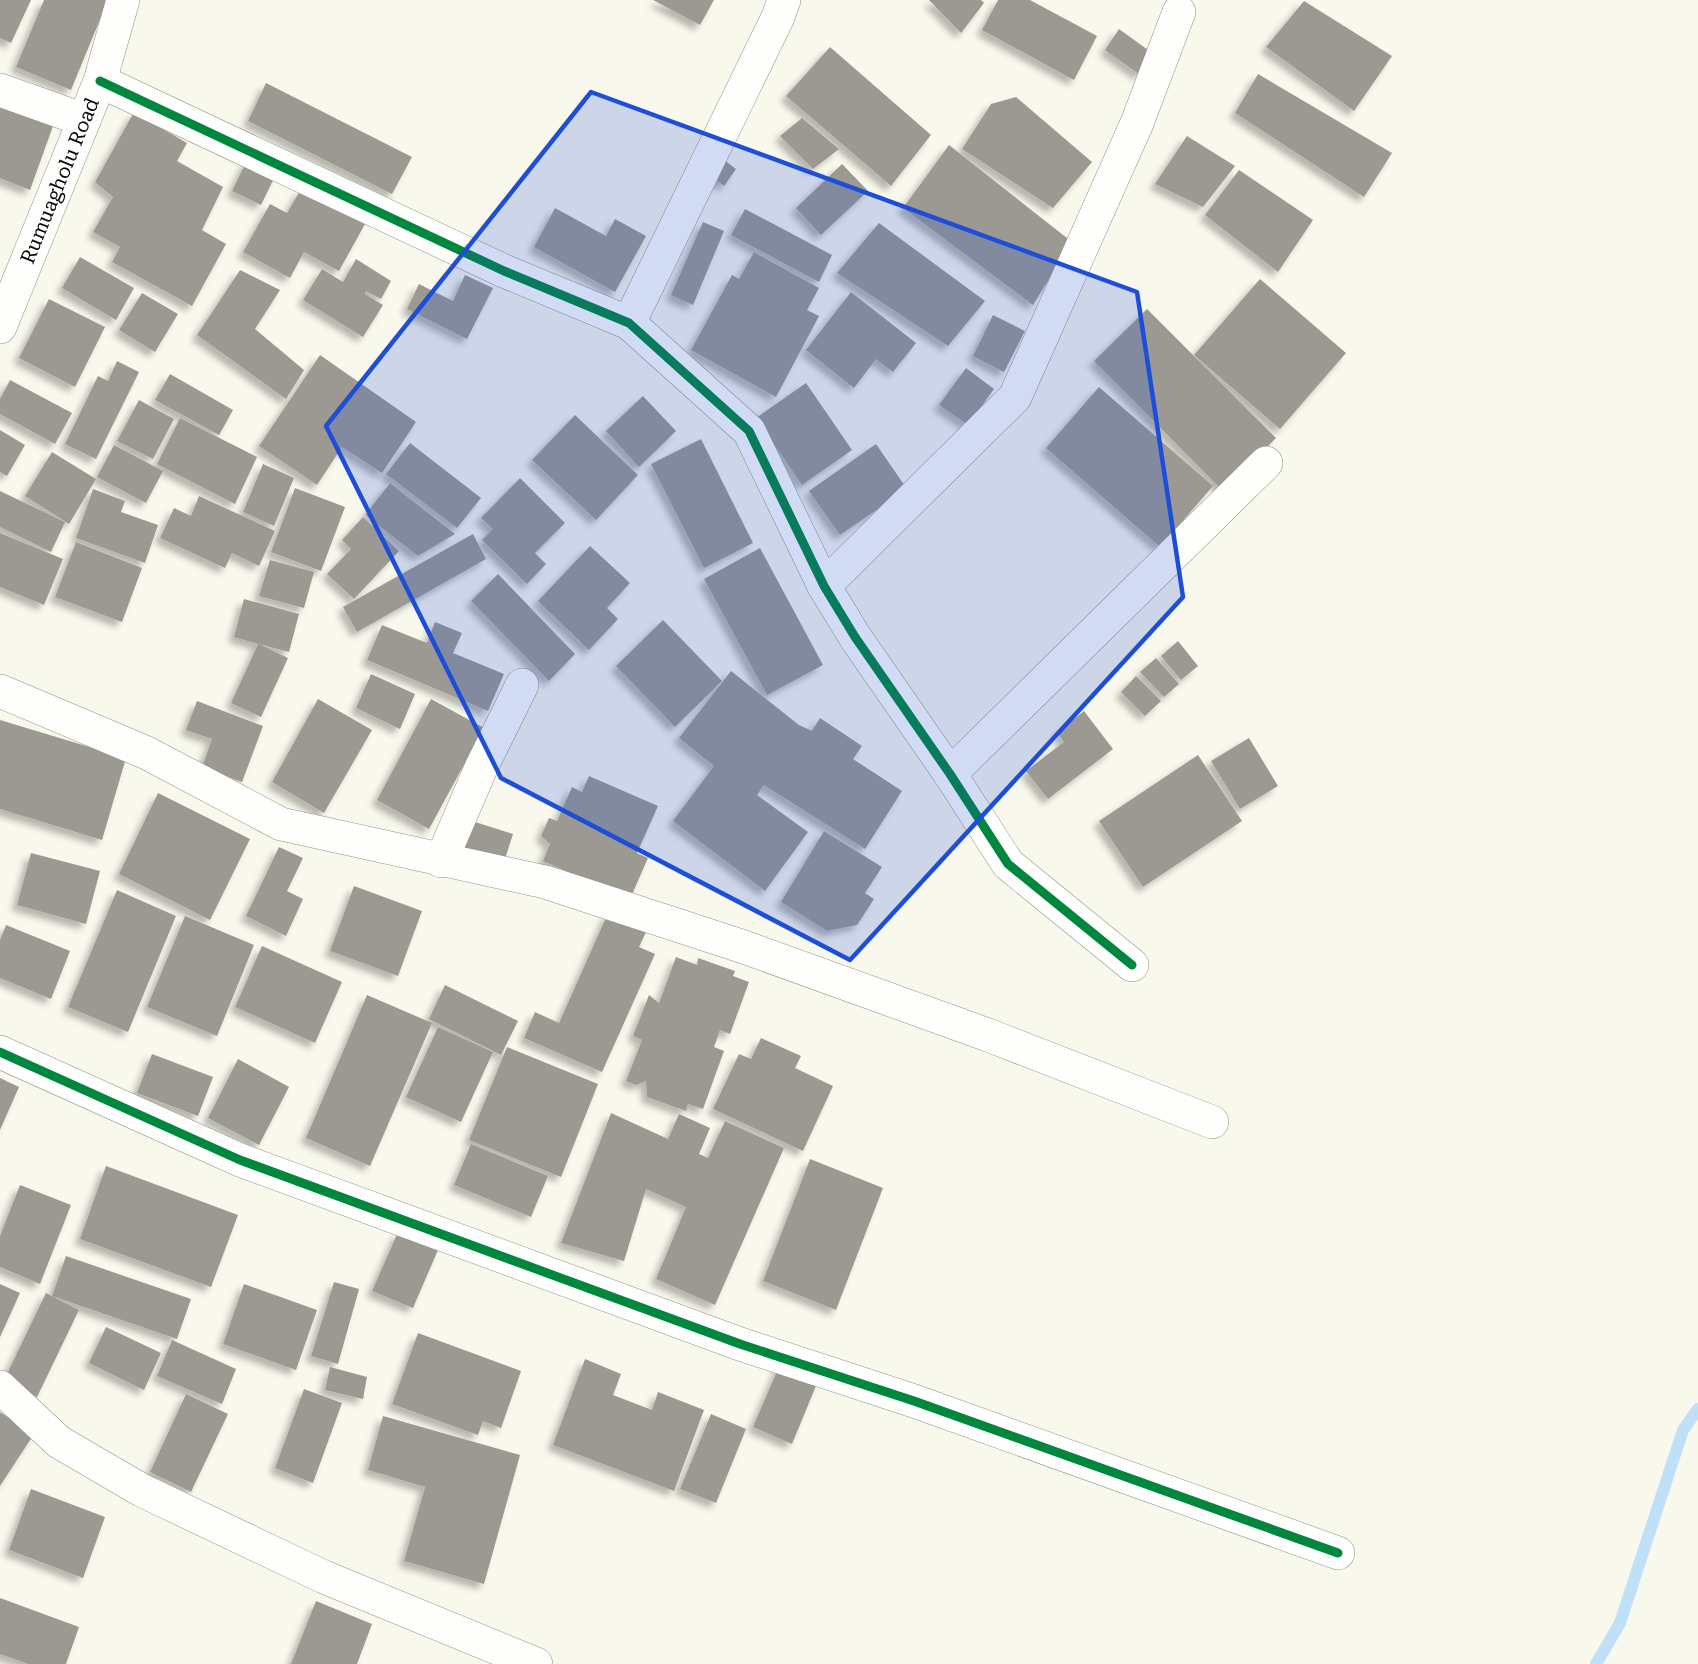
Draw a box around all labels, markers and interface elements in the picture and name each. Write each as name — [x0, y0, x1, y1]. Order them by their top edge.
street label: Rumuagholu Road — [15, 94, 104, 267]

